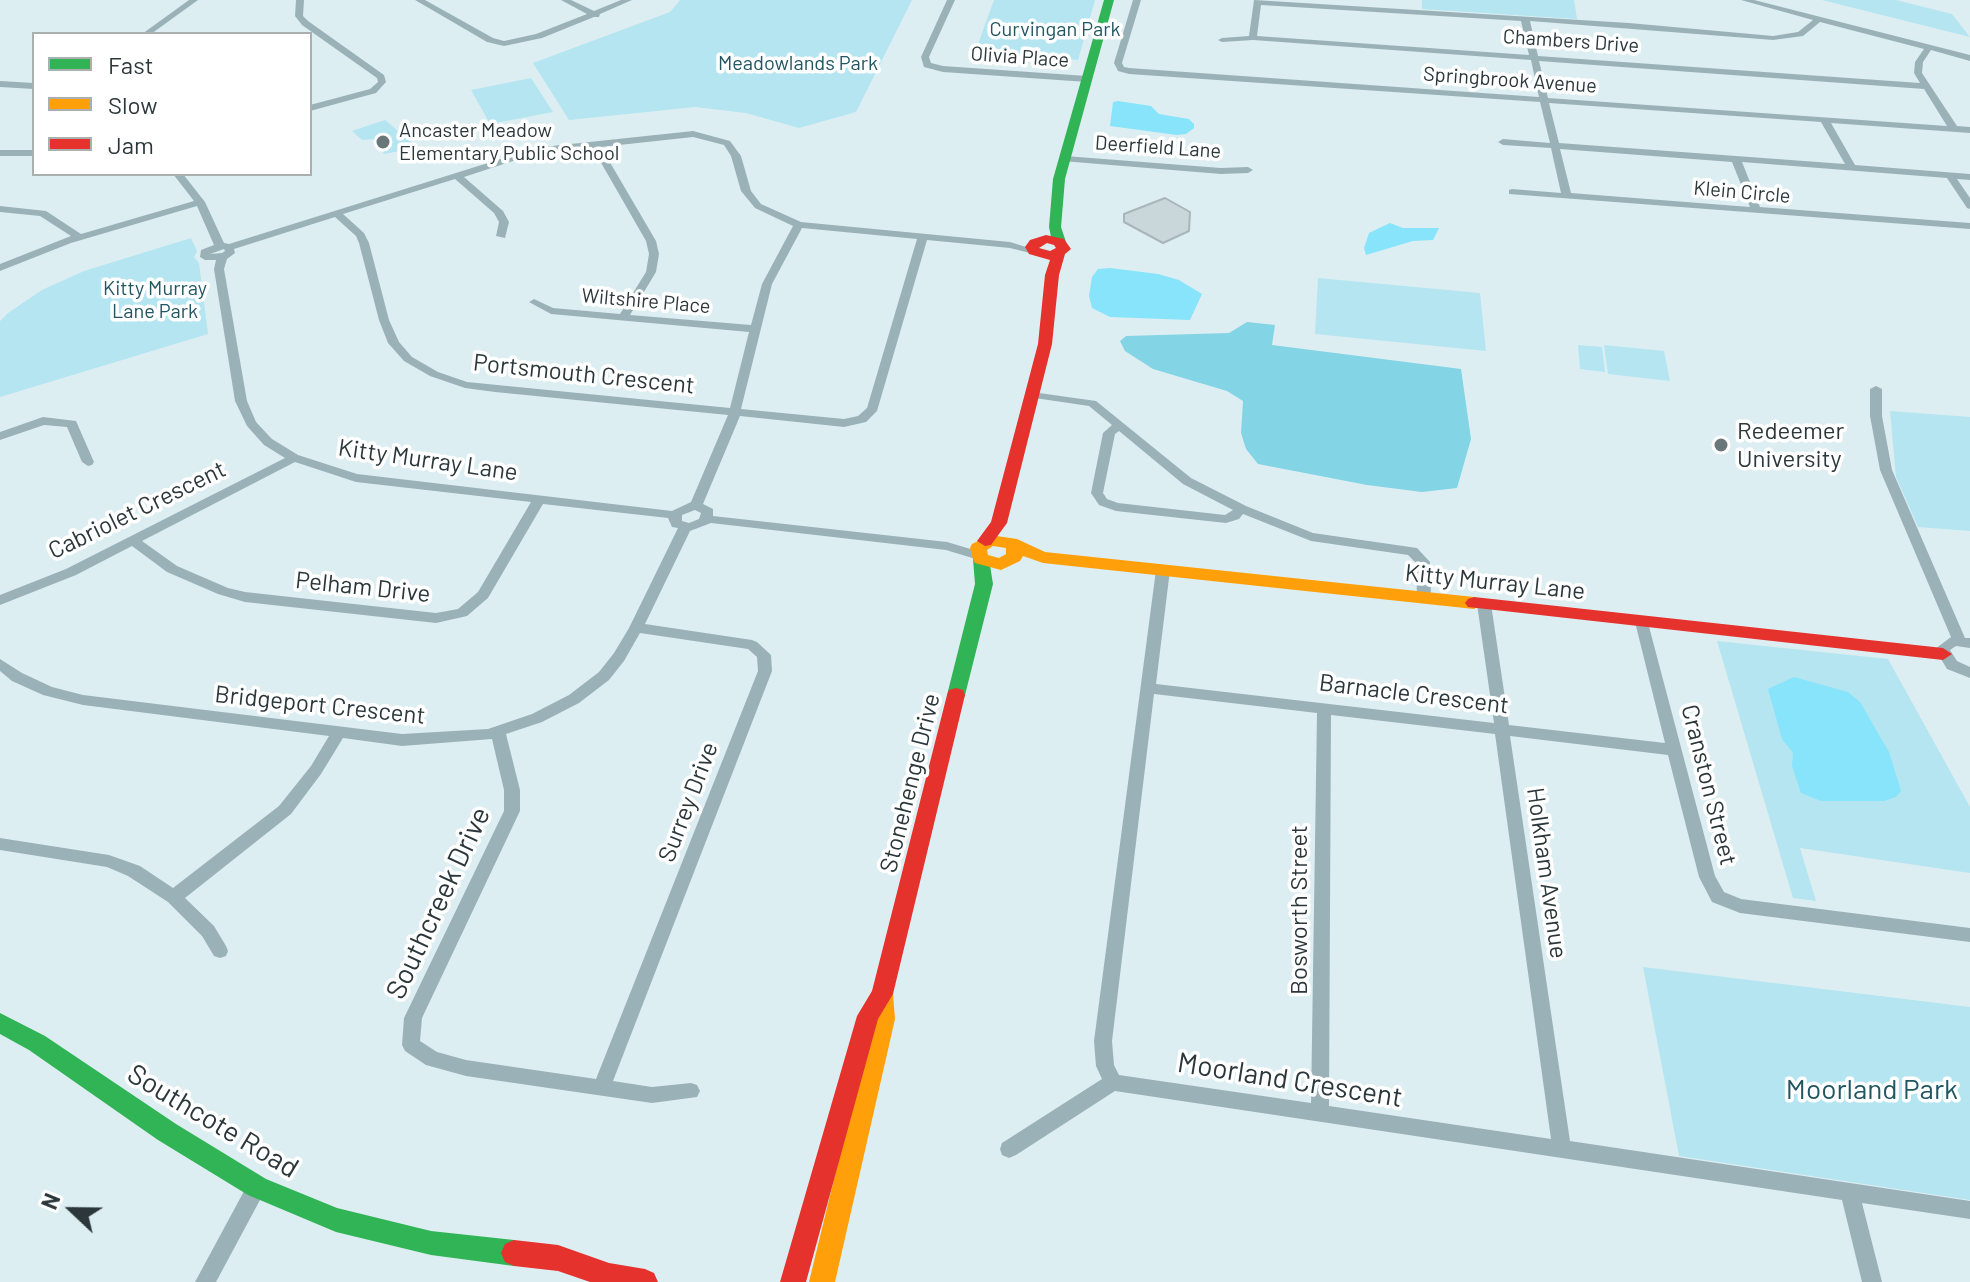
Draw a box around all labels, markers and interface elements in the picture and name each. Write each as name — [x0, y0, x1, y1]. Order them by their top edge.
park label: Curvingan Park — [989, 17, 1121, 41]
street label: Chambers Drive — [1502, 24, 1640, 58]
legend — [32, 32, 312, 176]
street label: Olivia Place — [970, 42, 1070, 72]
text: Fast — [108, 50, 153, 79]
park label: Meadowlands Park — [718, 51, 878, 75]
street label: Springbrook Avenue — [1422, 62, 1598, 98]
text: Slow — [108, 90, 157, 119]
place label: Ancaster Meadow Elementary Public School — [399, 118, 619, 165]
text: Jam — [108, 130, 154, 159]
street label: Deerfield Lane — [1094, 131, 1222, 163]
marker: Ancaster Meadow Elementary Public School — [374, 133, 392, 151]
street label: Klein Circle — [1692, 176, 1792, 208]
park label: Kitty Murray Lane Park — [103, 276, 207, 323]
street label: Wiltshire Place — [580, 283, 712, 319]
street label: Portsmouth Crescent — [472, 348, 696, 400]
place label: Redeemer University — [1737, 417, 1844, 473]
street label: Kitty Murray Lane — [336, 433, 520, 487]
marker: Redeemer University — [1712, 436, 1730, 454]
street label: Cabriolet Crescent — [44, 455, 230, 565]
street label: Kitty Murray Lane — [1403, 558, 1587, 606]
street label: Pelham Drive — [294, 566, 432, 608]
street label: Barnacle Crescent — [1318, 668, 1510, 720]
street label: Bridgeport Crescent — [213, 680, 427, 730]
street label: Stonehenge Drive — [874, 691, 946, 875]
street label: Cranston Street — [1675, 702, 1743, 868]
street label: Surrey Drive — [652, 738, 724, 866]
street label: Holkham Avenue — [1521, 786, 1573, 960]
street label: Southcreek Drive — [379, 802, 497, 1004]
street label: Bosworth Street — [1285, 825, 1313, 995]
street label: Moorland Crescent — [1175, 1046, 1405, 1114]
street label: Southcote Road — [121, 1057, 305, 1185]
park label: Moorland Park — [1786, 1073, 1958, 1107]
north arrow — [32, 1170, 112, 1250]
text: N — [35, 1189, 65, 1213]

